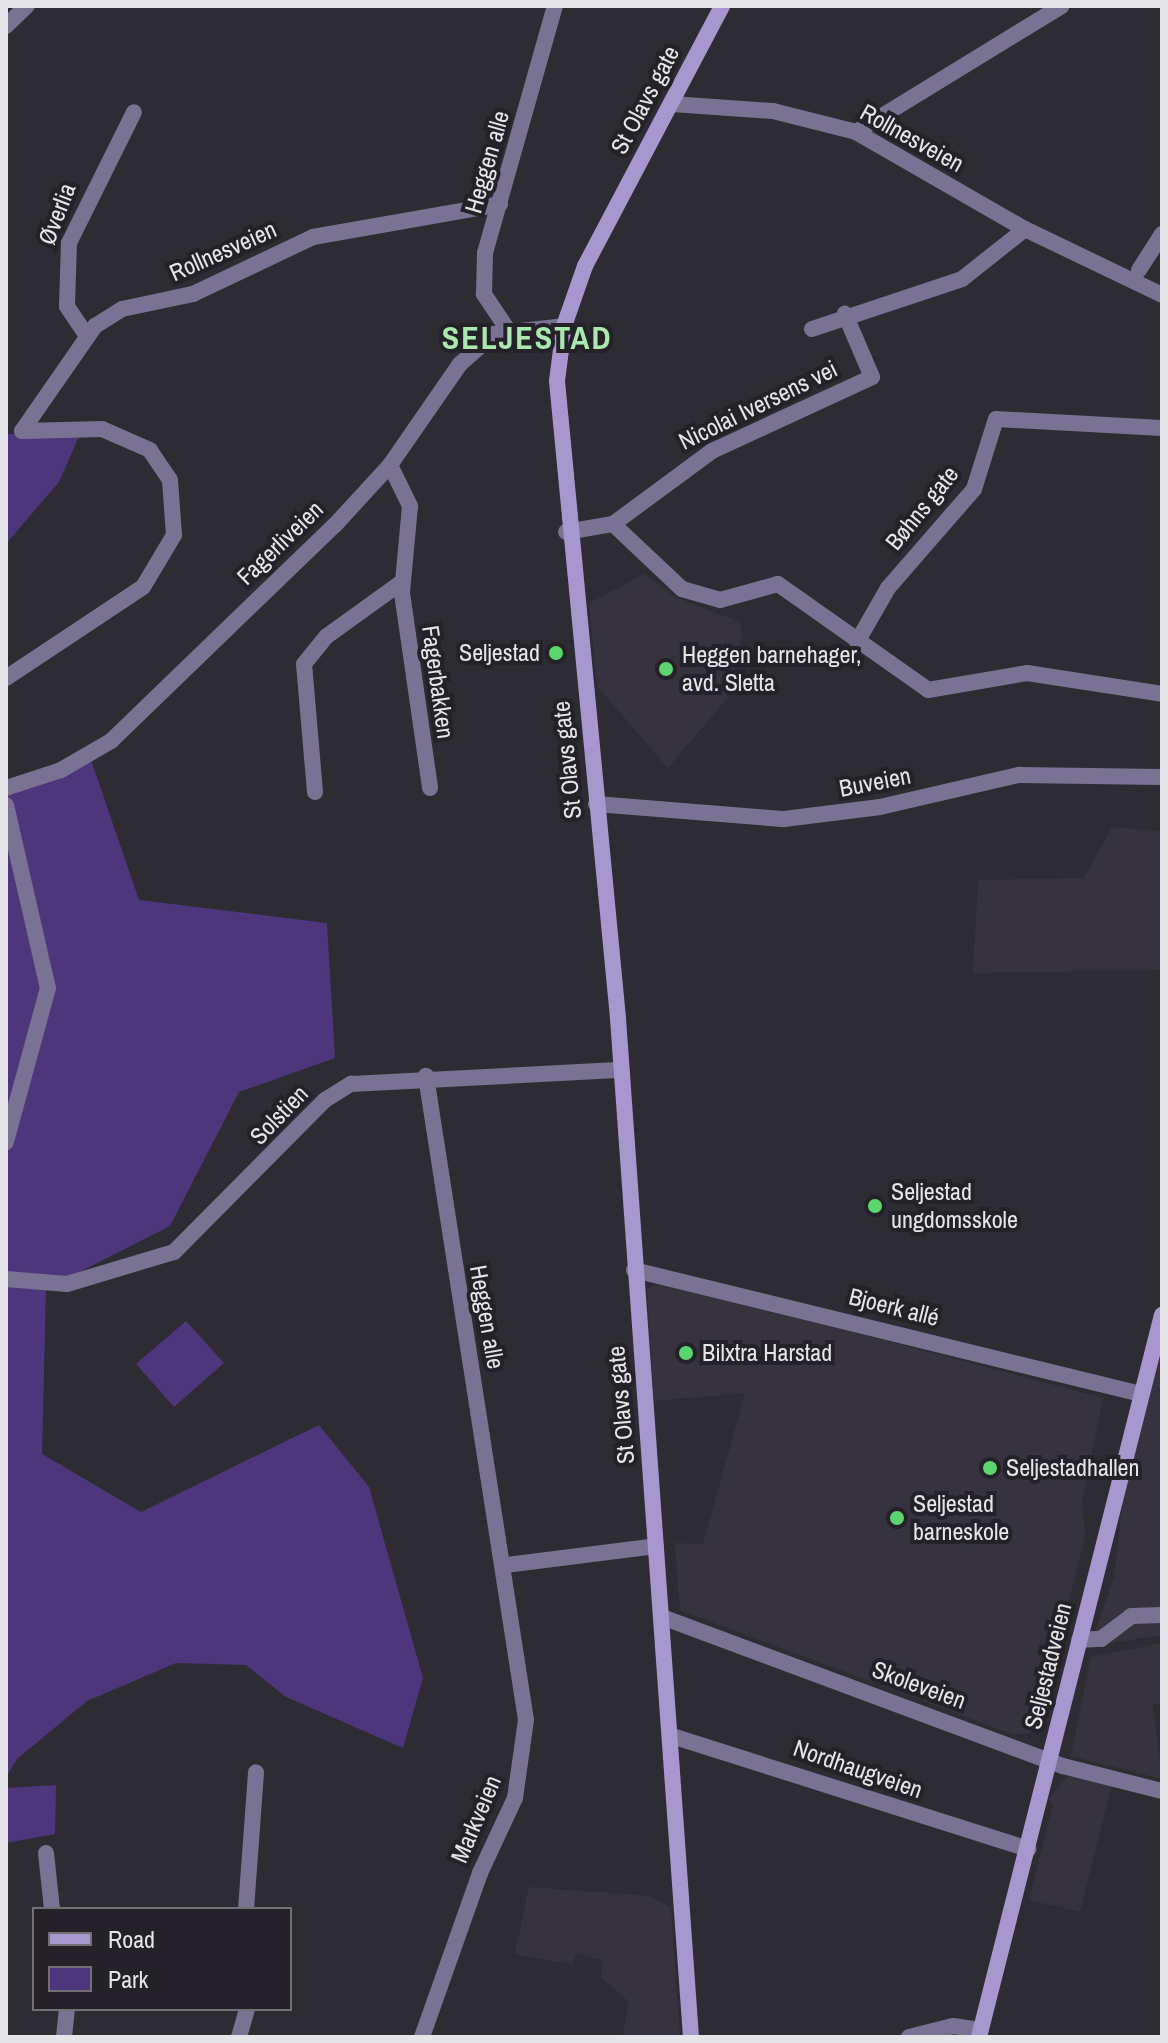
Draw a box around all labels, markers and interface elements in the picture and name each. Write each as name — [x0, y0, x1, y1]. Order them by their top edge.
street label: St Olavs gate — [605, 41, 685, 159]
street label: Rollnesveien — [855, 98, 969, 178]
street label: Heggen alle — [459, 108, 515, 216]
street label: Øverlia — [32, 179, 82, 249]
street label: Rollnesveien — [165, 215, 281, 287]
district label: SELJESTAD — [442, 319, 612, 357]
street label: Nicolai Iversens vei — [674, 354, 842, 456]
street label: Bøhns gate — [879, 460, 965, 556]
street label: Fagerliveien — [231, 495, 329, 591]
street label: Fagerbakken — [416, 624, 460, 740]
place label: Seljestad — [459, 639, 540, 667]
place label: Heggen barnehager, avd. Sletta — [682, 641, 861, 697]
marker: Seljestad — [547, 644, 565, 662]
marker: Heggen barnehager, avd. Sletta — [657, 660, 675, 678]
street label: St Olavs gate — [547, 700, 587, 820]
street label: Buveien — [837, 761, 913, 803]
street label: Solstien — [244, 1079, 314, 1151]
place label: Seljestad ungdomsskole — [891, 1178, 1018, 1234]
marker: Seljestad ungdomsskole — [866, 1197, 884, 1215]
street label: Heggen alle — [464, 1263, 510, 1371]
street label: Bjoerk allé — [846, 1282, 942, 1332]
place label: Bilxtra Harstad — [702, 1339, 832, 1367]
marker: Bilxtra Harstad — [677, 1344, 695, 1362]
street label: St Olavs gate — [602, 1345, 640, 1465]
place label: Seljestadhallen — [1006, 1454, 1139, 1482]
marker: Seljestadhallen — [981, 1459, 999, 1477]
place label: Seljestad barneskole — [913, 1490, 1009, 1546]
marker: Seljestad barneskole — [888, 1509, 906, 1527]
street label: Seljestadveien — [1018, 1600, 1078, 1732]
street label: Skoleveien — [868, 1655, 970, 1715]
street label: Nordhaugveien — [790, 1733, 926, 1805]
street label: Markveien — [445, 1771, 507, 1867]
legend — [32, 1907, 292, 2011]
text: Road — [108, 1923, 155, 1955]
text: Park — [108, 1963, 148, 1995]

